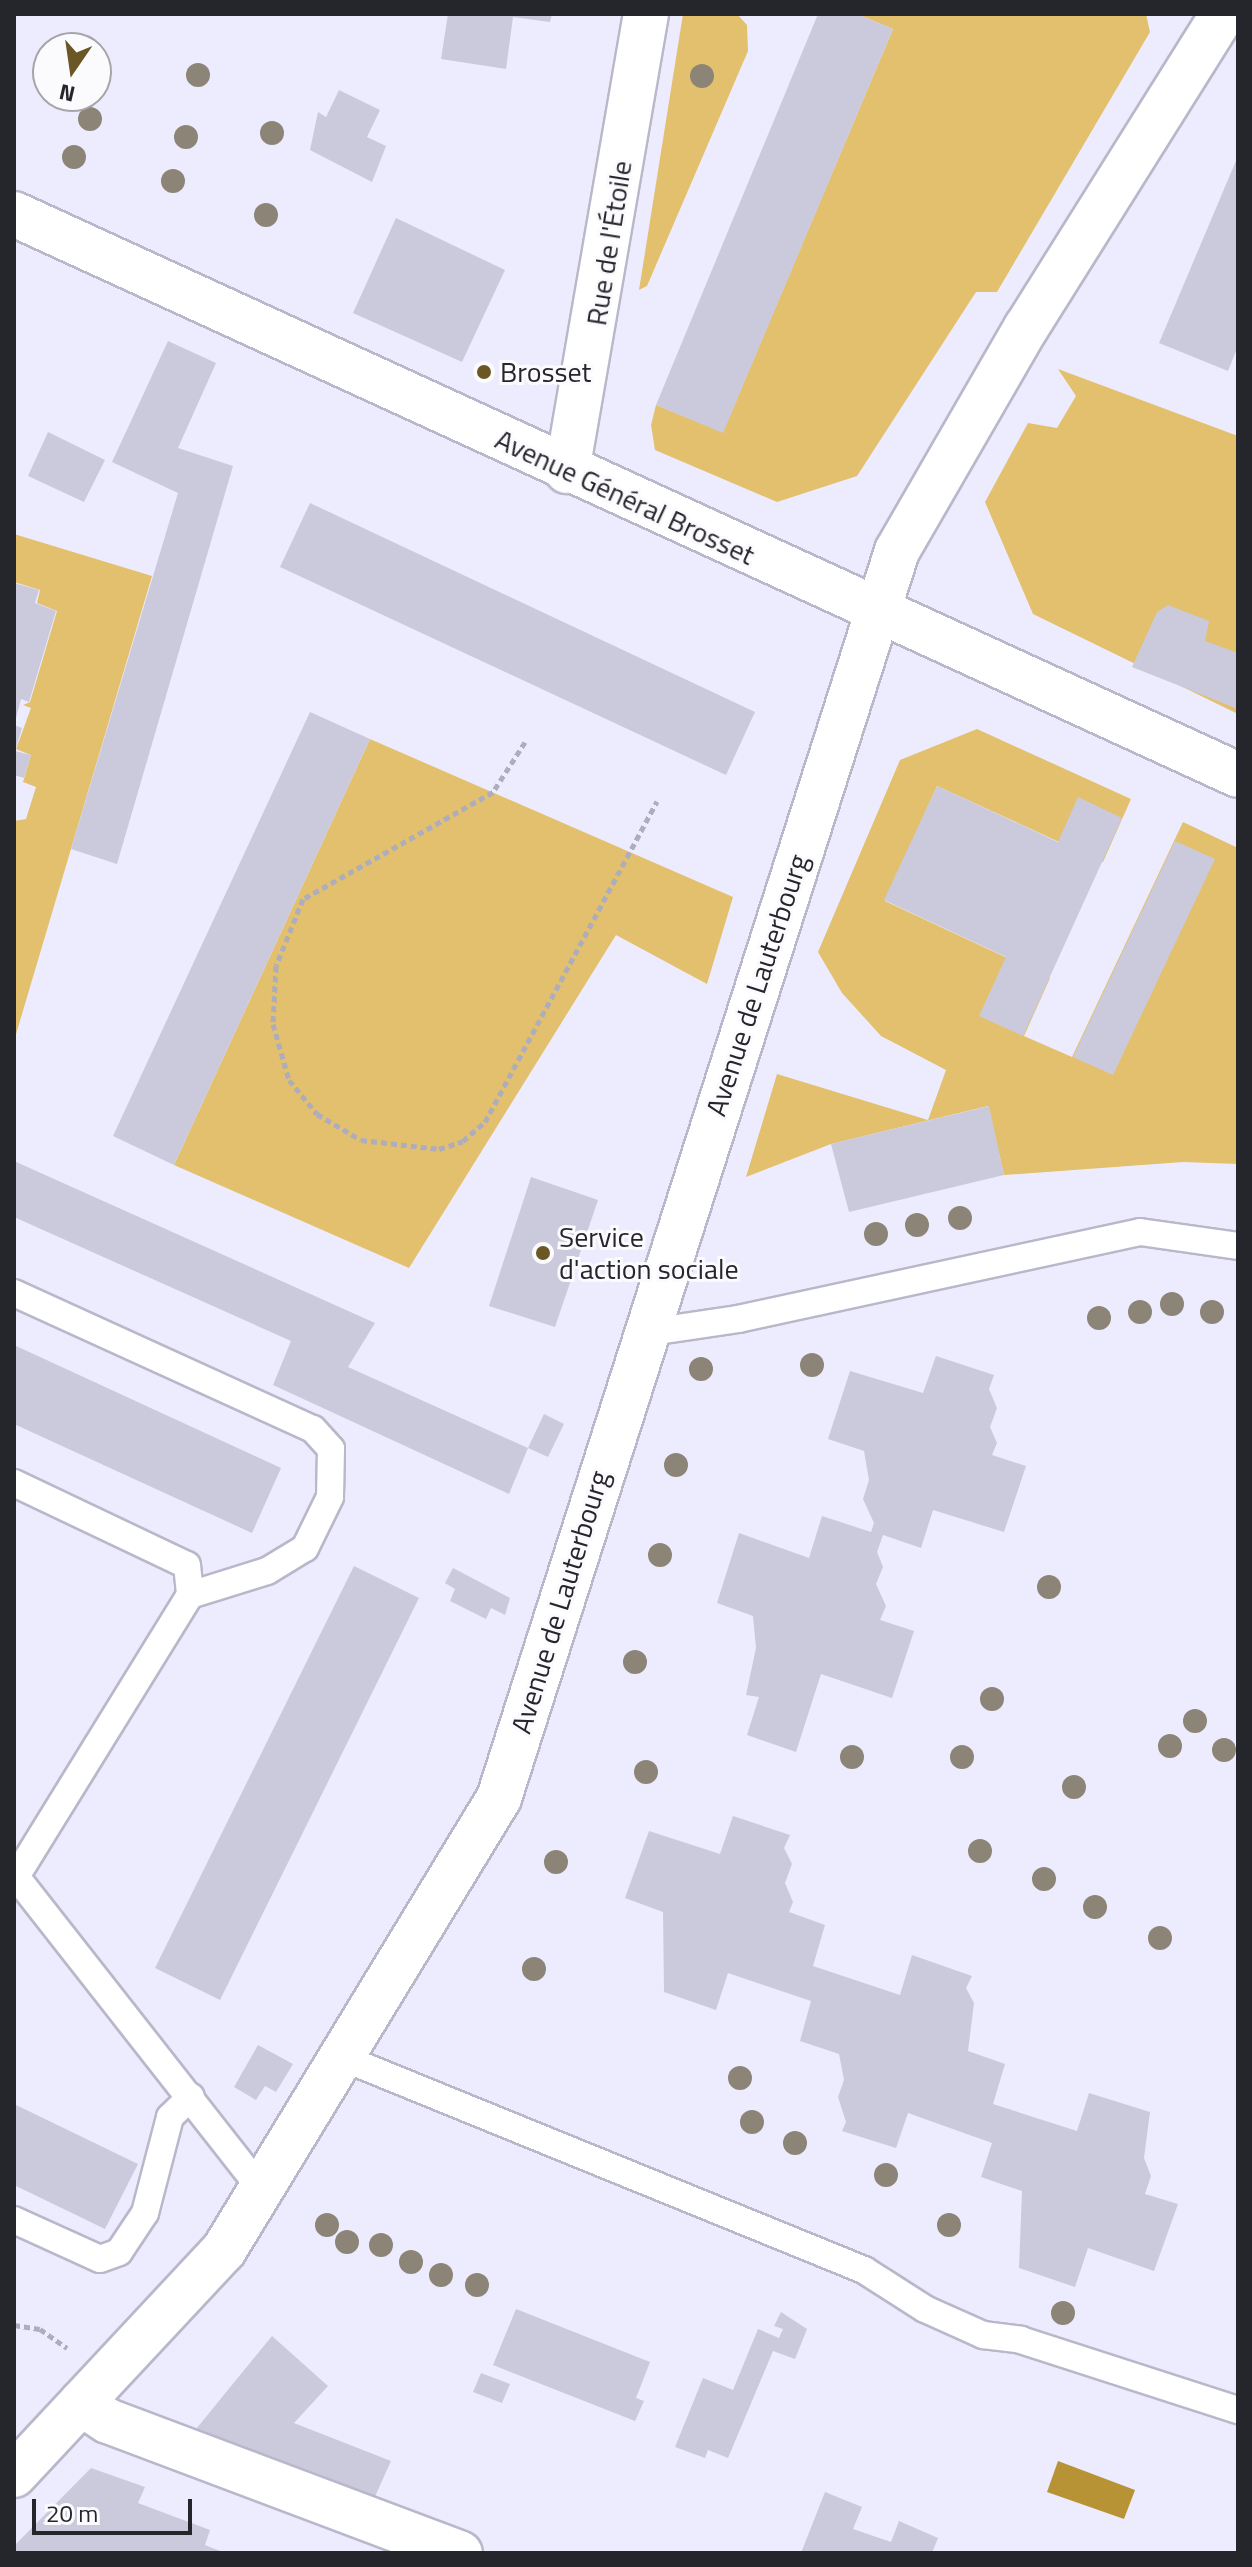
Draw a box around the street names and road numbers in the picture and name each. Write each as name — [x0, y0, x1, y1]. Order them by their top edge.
street label: Rue de l'Étoile — [579, 158, 639, 328]
street label: Avenue Général Brosset — [490, 422, 760, 572]
street label: Avenue de Lauterbourg — [699, 850, 815, 1120]
street label: Avenue de Lauterbourg — [504, 1467, 616, 1737]

